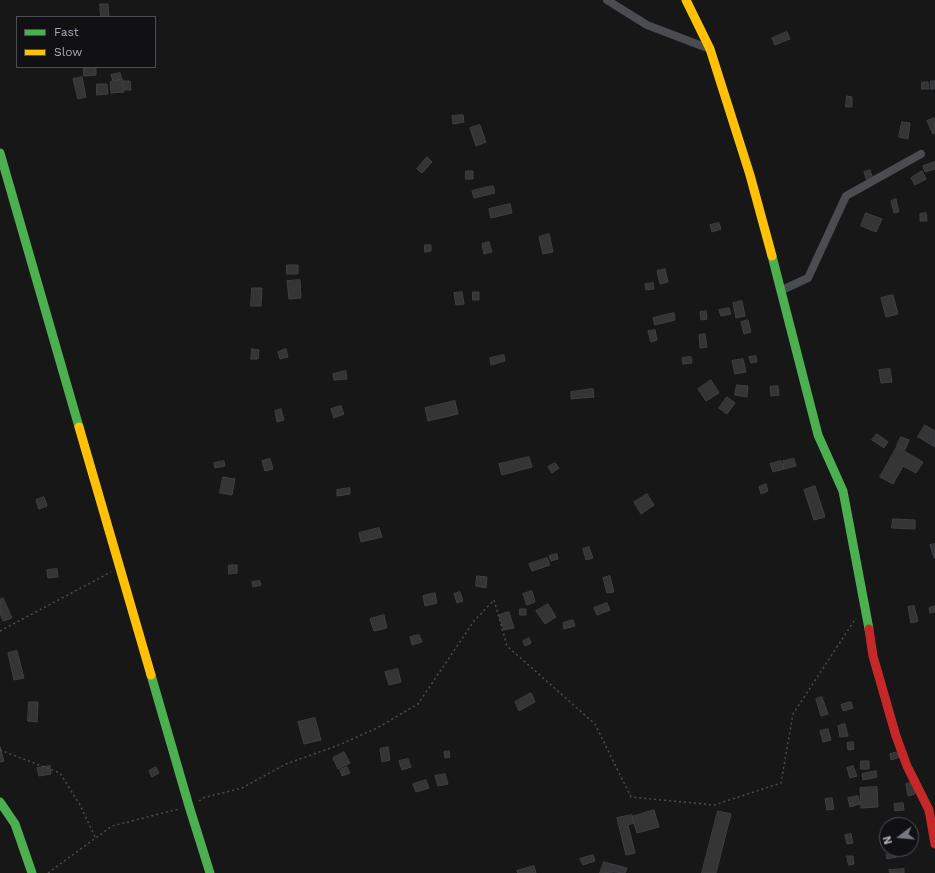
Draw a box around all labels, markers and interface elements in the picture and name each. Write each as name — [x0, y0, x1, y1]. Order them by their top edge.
legend — [16, 16, 156, 68]
text: Fast — [54, 25, 79, 39]
text: Slow — [54, 45, 82, 59]
north arrow — [879, 817, 919, 857]
text: N — [881, 834, 895, 846]

